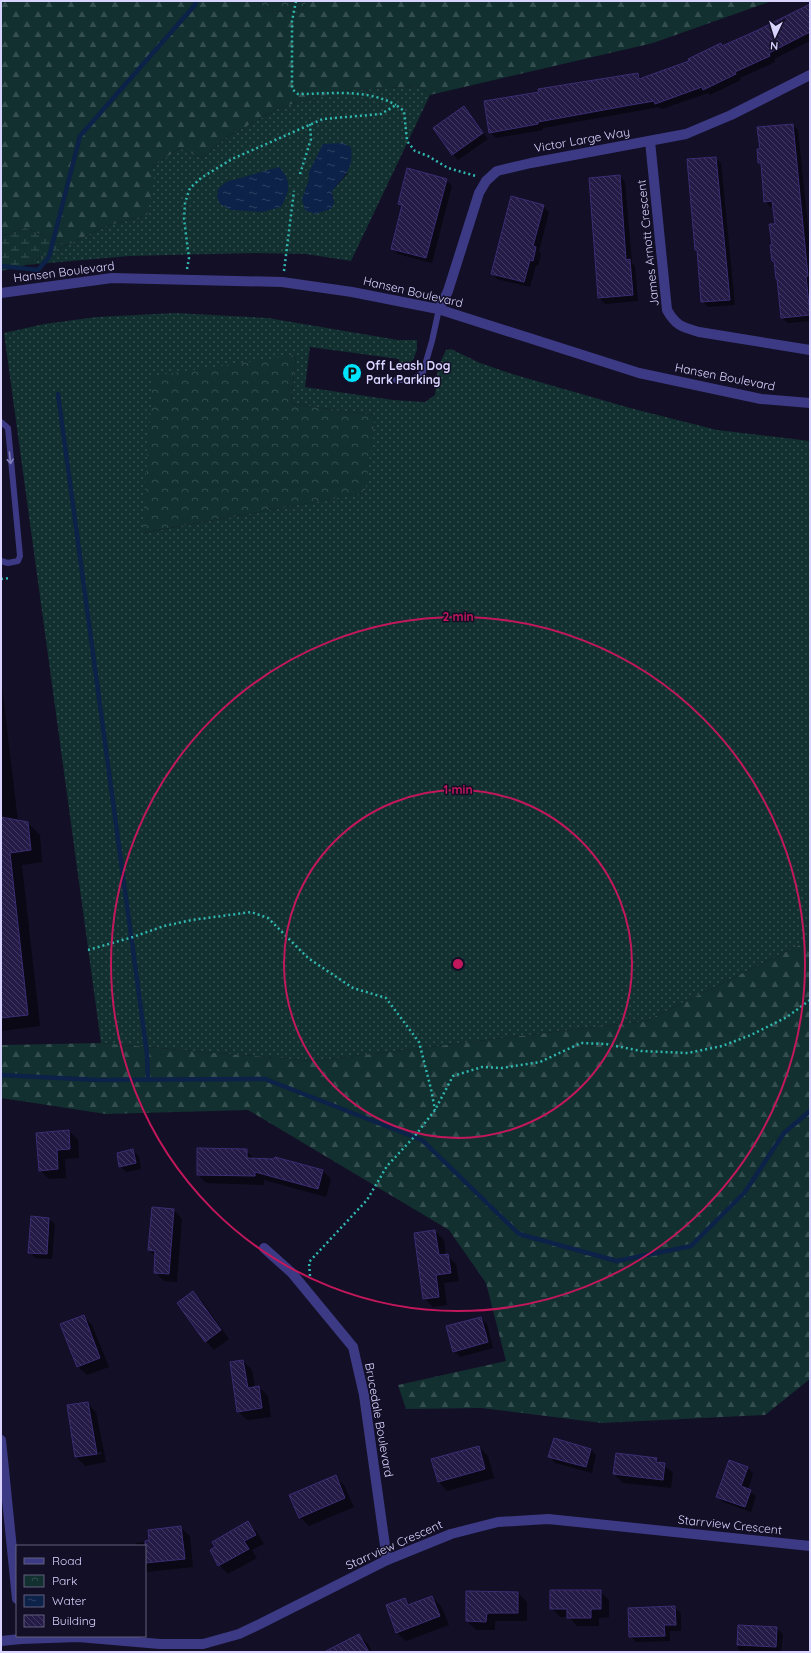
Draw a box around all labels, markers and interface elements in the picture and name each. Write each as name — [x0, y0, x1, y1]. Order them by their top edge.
north arrow — [755, 16, 795, 56]
text: N — [770, 39, 779, 53]
street label: Victor Large Way — [533, 124, 631, 155]
street label: James Arnott Crescent — [633, 179, 662, 307]
street label: Hansen Boulevard — [12, 258, 115, 285]
street label: Hansen Boulevard — [362, 273, 464, 310]
place label: Off Leash Dog Park Parking — [366, 358, 450, 387]
street label: Hansen Boulevard — [674, 359, 777, 394]
parking icon: Off Leash Dog Park Parking — [341, 362, 363, 384]
one-way arrow — [7, 451, 14, 464]
text: 2 min — [442, 609, 474, 624]
text: 1 min — [443, 782, 473, 797]
centre of rings — [451, 957, 465, 971]
street label: Brucedale Boulevard — [362, 1362, 397, 1478]
street label: Starrview Crescent — [677, 1512, 783, 1537]
street label: Starrview Crescent — [343, 1516, 445, 1573]
legend — [16, 1545, 146, 1637]
text: Road — [52, 1553, 82, 1568]
text: Park — [52, 1573, 77, 1588]
text: Water — [52, 1593, 87, 1608]
text: Building — [52, 1613, 96, 1628]

